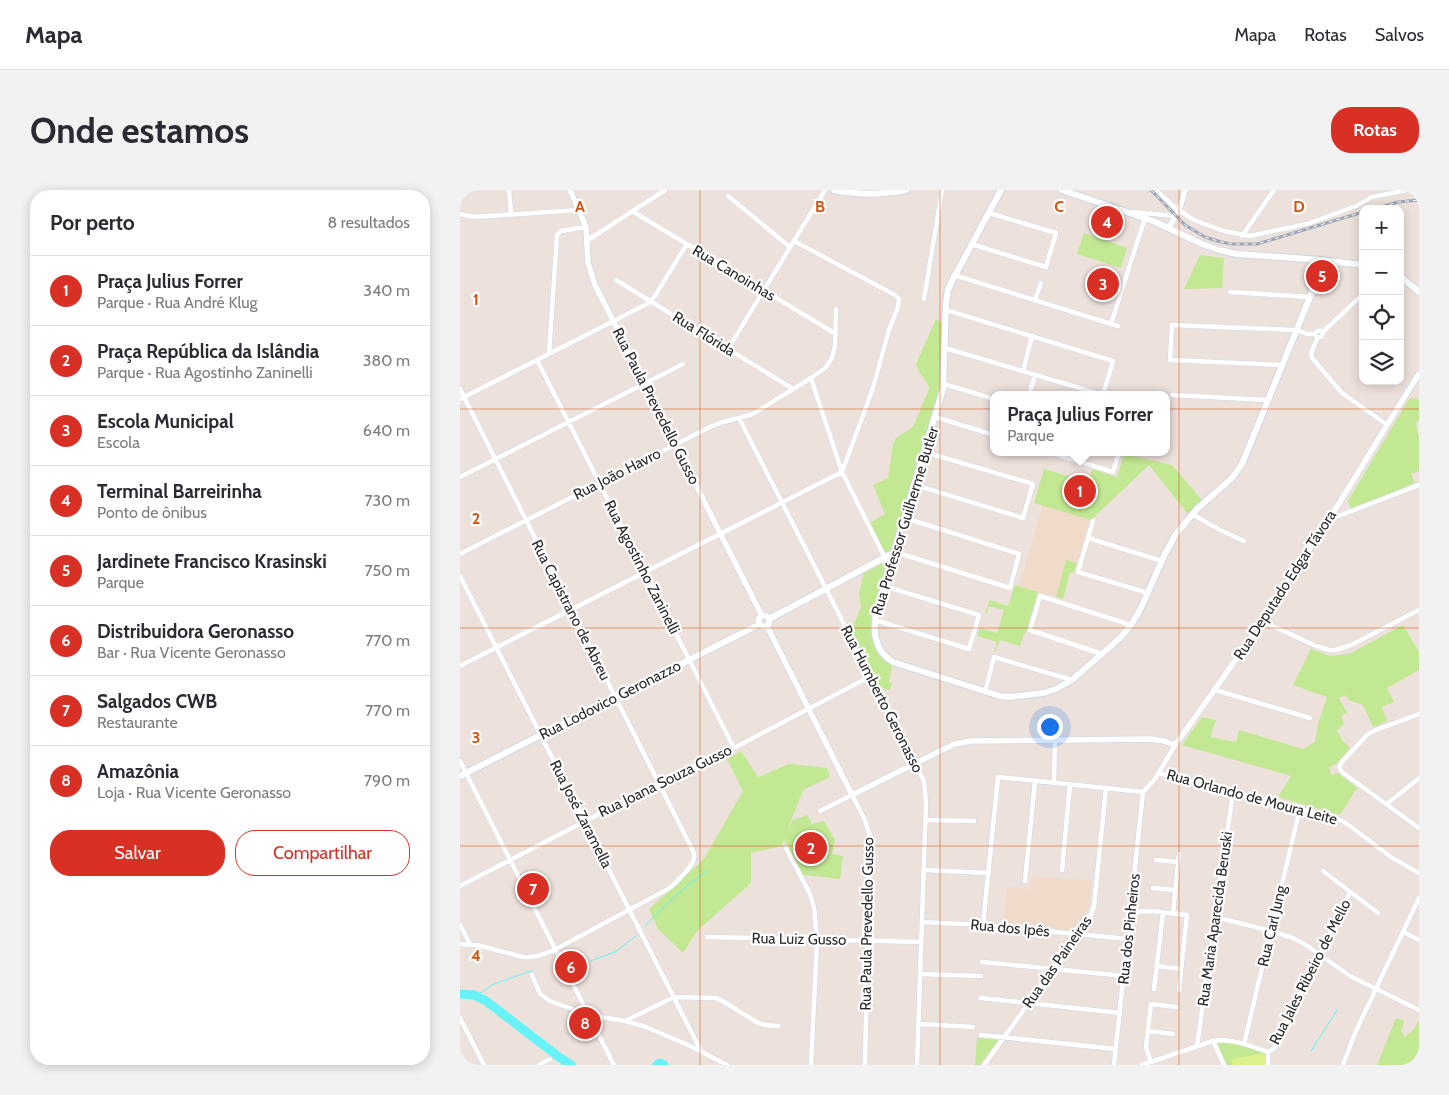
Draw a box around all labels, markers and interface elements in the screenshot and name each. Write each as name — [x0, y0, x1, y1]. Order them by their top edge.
text: Mapa — [25, 20, 82, 49]
text: Mapa — [1234, 24, 1276, 46]
text: Rotas — [1304, 24, 1347, 46]
text: Salvos — [1375, 24, 1424, 46]
button: Rotas — [1331, 107, 1419, 153]
text: Onde estamos — [30, 109, 249, 152]
text: A — [575, 197, 585, 216]
text: B — [815, 197, 825, 216]
text: C — [1054, 197, 1064, 216]
text: D — [1293, 197, 1305, 216]
pin: 4 — [1091, 203, 1123, 241]
map controls — [1359, 205, 1404, 385]
button: + — [1359, 205, 1404, 250]
text: Por perto — [50, 210, 135, 235]
text: 8 resultados — [328, 213, 410, 232]
street label: Rua Canoinhas — [689, 241, 779, 305]
button: − — [1359, 250, 1404, 295]
pin: 5 — [1306, 257, 1338, 295]
pin: 3 — [1087, 265, 1119, 303]
text: Praça Julius Forrer — [97, 270, 243, 293]
text: 1 — [63, 281, 69, 300]
text: 340 m — [363, 281, 410, 300]
text: 1 — [473, 290, 479, 309]
text: Parque · Rua André Klug — [97, 293, 258, 312]
button: locate — [1359, 295, 1404, 340]
street label: Rua Flórida — [669, 308, 739, 361]
street label: Rua Paula Prevedello Gusso — [609, 325, 703, 487]
text: Praça República da Islândia — [97, 340, 319, 363]
button: layers — [1359, 340, 1404, 385]
text: 2 — [62, 351, 70, 370]
text: 380 m — [363, 351, 410, 370]
text: Parque · Rua Agostinho Zaninelli — [97, 363, 313, 382]
popup — [990, 391, 1170, 456]
text: Praça Julius Forrer — [1007, 403, 1153, 426]
text: Escola Municipal — [97, 410, 234, 433]
text: 3 — [62, 421, 70, 440]
text: 640 m — [363, 421, 410, 440]
street label: Rua Professor Guilherme Butler — [868, 424, 942, 618]
text: Parque — [1007, 426, 1054, 445]
text: Escola — [97, 433, 140, 452]
street label: Rua João Havro — [570, 444, 664, 504]
pin: 1 — [1064, 472, 1096, 510]
text: Terminal Barreirinha — [97, 480, 262, 503]
text: 4 — [61, 491, 71, 510]
text: 730 m — [364, 491, 410, 510]
street label: Rua Agostinho Zaninelli — [600, 497, 684, 637]
text: Ponto de ônibus — [97, 503, 207, 522]
street label: Rua Deputado Edgar Távora — [1230, 506, 1341, 663]
text: 2 — [472, 509, 480, 528]
street label: Rua Capistrano de Abreu — [528, 537, 614, 683]
text: Jardinete Francisco Krasinski — [97, 550, 327, 573]
text: 5 — [62, 561, 70, 580]
text: 750 m — [364, 561, 410, 580]
text: Parque — [97, 573, 144, 592]
text: Distribuidora Geronasso — [97, 620, 294, 643]
street label: Rua Humberto Geronasso — [837, 622, 927, 776]
text: 6 — [62, 631, 71, 650]
text: 770 m — [365, 631, 410, 650]
text: Bar · Rua Vicente Geronasso — [97, 643, 286, 662]
street label: Rua Lodovico Geronazzo — [536, 656, 684, 744]
text: Salgados CWB — [97, 690, 217, 713]
text: 7 — [62, 701, 70, 720]
text: 770 m — [365, 701, 410, 720]
text: Restaurante — [97, 713, 178, 732]
your location — [1037, 714, 1063, 740]
text: 3 — [472, 728, 480, 747]
street label: Rua Joana Souza Gusso — [595, 741, 735, 821]
street label: Rua José Zaramella — [546, 757, 616, 872]
text: Amazônia — [97, 760, 179, 783]
street label: Rua Orlando de Moura Leite — [1165, 766, 1340, 829]
text: 8 — [61, 771, 71, 790]
text: 790 m — [364, 771, 410, 790]
text: Loja · Rua Vicente Geronasso — [97, 783, 291, 802]
pin: 2 — [795, 829, 827, 867]
button: Salvar — [50, 830, 225, 876]
button: Compartilhar — [235, 830, 410, 876]
street label: Rua Maria Aparecida Beruski — [1194, 830, 1236, 1008]
street label: Rua Paula Prevedello Gusso — [856, 837, 878, 1011]
pin: 7 — [517, 870, 549, 908]
street label: Rua dos Pinheiros — [1114, 873, 1144, 985]
street label: Rua Carl Jung — [1254, 883, 1290, 968]
street label: Rua Jales Ribeiro de Mello — [1266, 896, 1354, 1048]
street label: Rua das Paineiras — [1019, 912, 1095, 1012]
street label: Rua dos Ipês — [970, 916, 1050, 940]
street label: Rua Luiz Gusso — [751, 929, 847, 949]
text: 4 — [471, 946, 481, 965]
pin: 6 — [555, 948, 587, 986]
pin: 8 — [569, 1004, 601, 1042]

